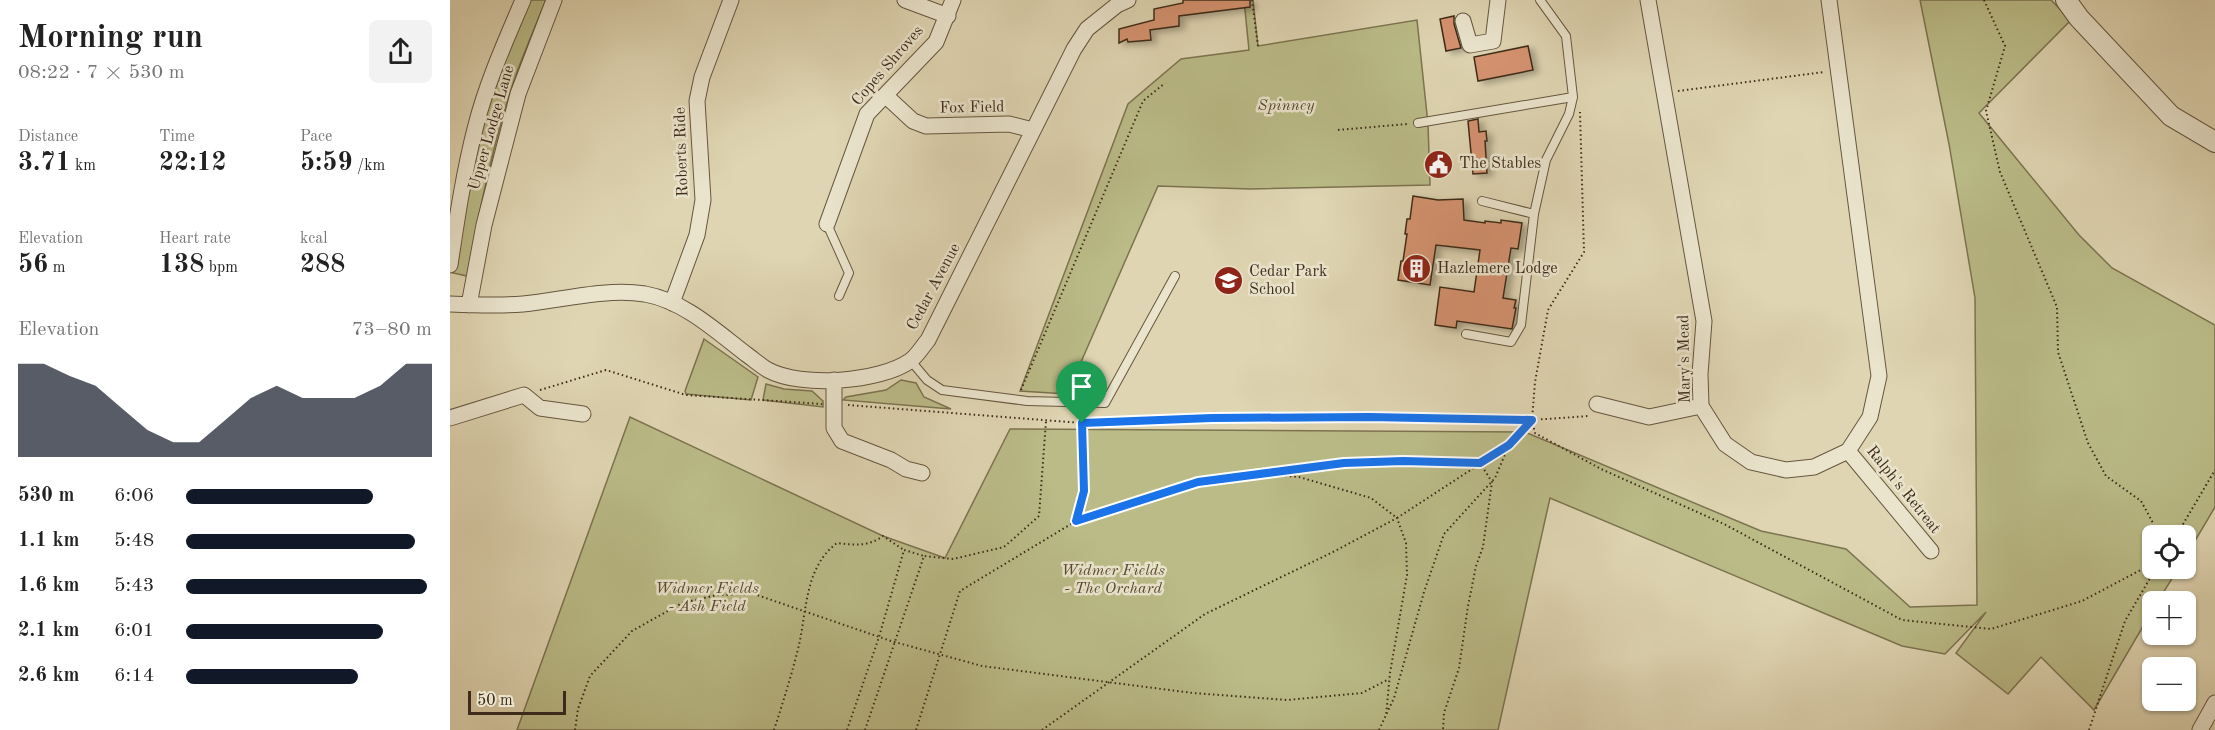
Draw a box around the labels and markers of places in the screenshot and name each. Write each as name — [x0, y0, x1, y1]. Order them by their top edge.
public building icon: The Stables — [1422, 148, 1454, 180]
place label: The Stables — [1459, 156, 1541, 172]
building icon: Hazlemere Lodge — [1400, 253, 1432, 285]
place label: Hazlemere Lodge — [1437, 261, 1558, 277]
place label: Cedar Park School — [1249, 264, 1327, 298]
school or university icon: Cedar Park School — [1212, 265, 1244, 297]
pin — [1056, 361, 1107, 423]

